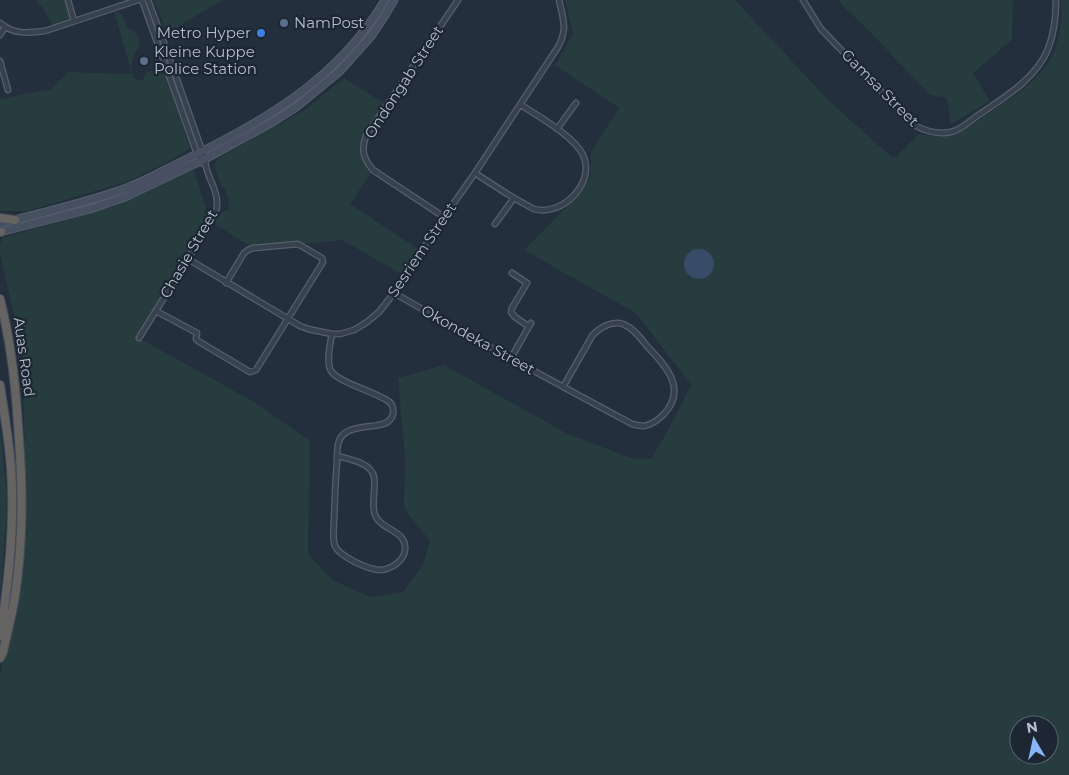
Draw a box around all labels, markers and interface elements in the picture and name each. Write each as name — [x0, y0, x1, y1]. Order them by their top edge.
place label: NamPost — [294, 13, 364, 32]
marker: NamPost — [278, 17, 290, 29]
street label: Ondongab Street — [360, 22, 447, 142]
place label: Metro Hyper — [157, 23, 251, 42]
marker: Metro Hyper — [255, 27, 267, 39]
place label: Kleine Kuppe Police Station — [154, 42, 257, 78]
street label: Gamsa Street — [838, 45, 923, 130]
marker: Kleine Kuppe Police Station — [138, 55, 150, 67]
street label: Sesriem Street — [383, 199, 460, 301]
street label: Chasie Street — [156, 206, 222, 302]
street label: Okondeka Street — [418, 300, 538, 379]
street label: Auas Road — [10, 316, 39, 398]
north arrow — [1009, 715, 1059, 765]
text: N — [1025, 717, 1039, 737]

